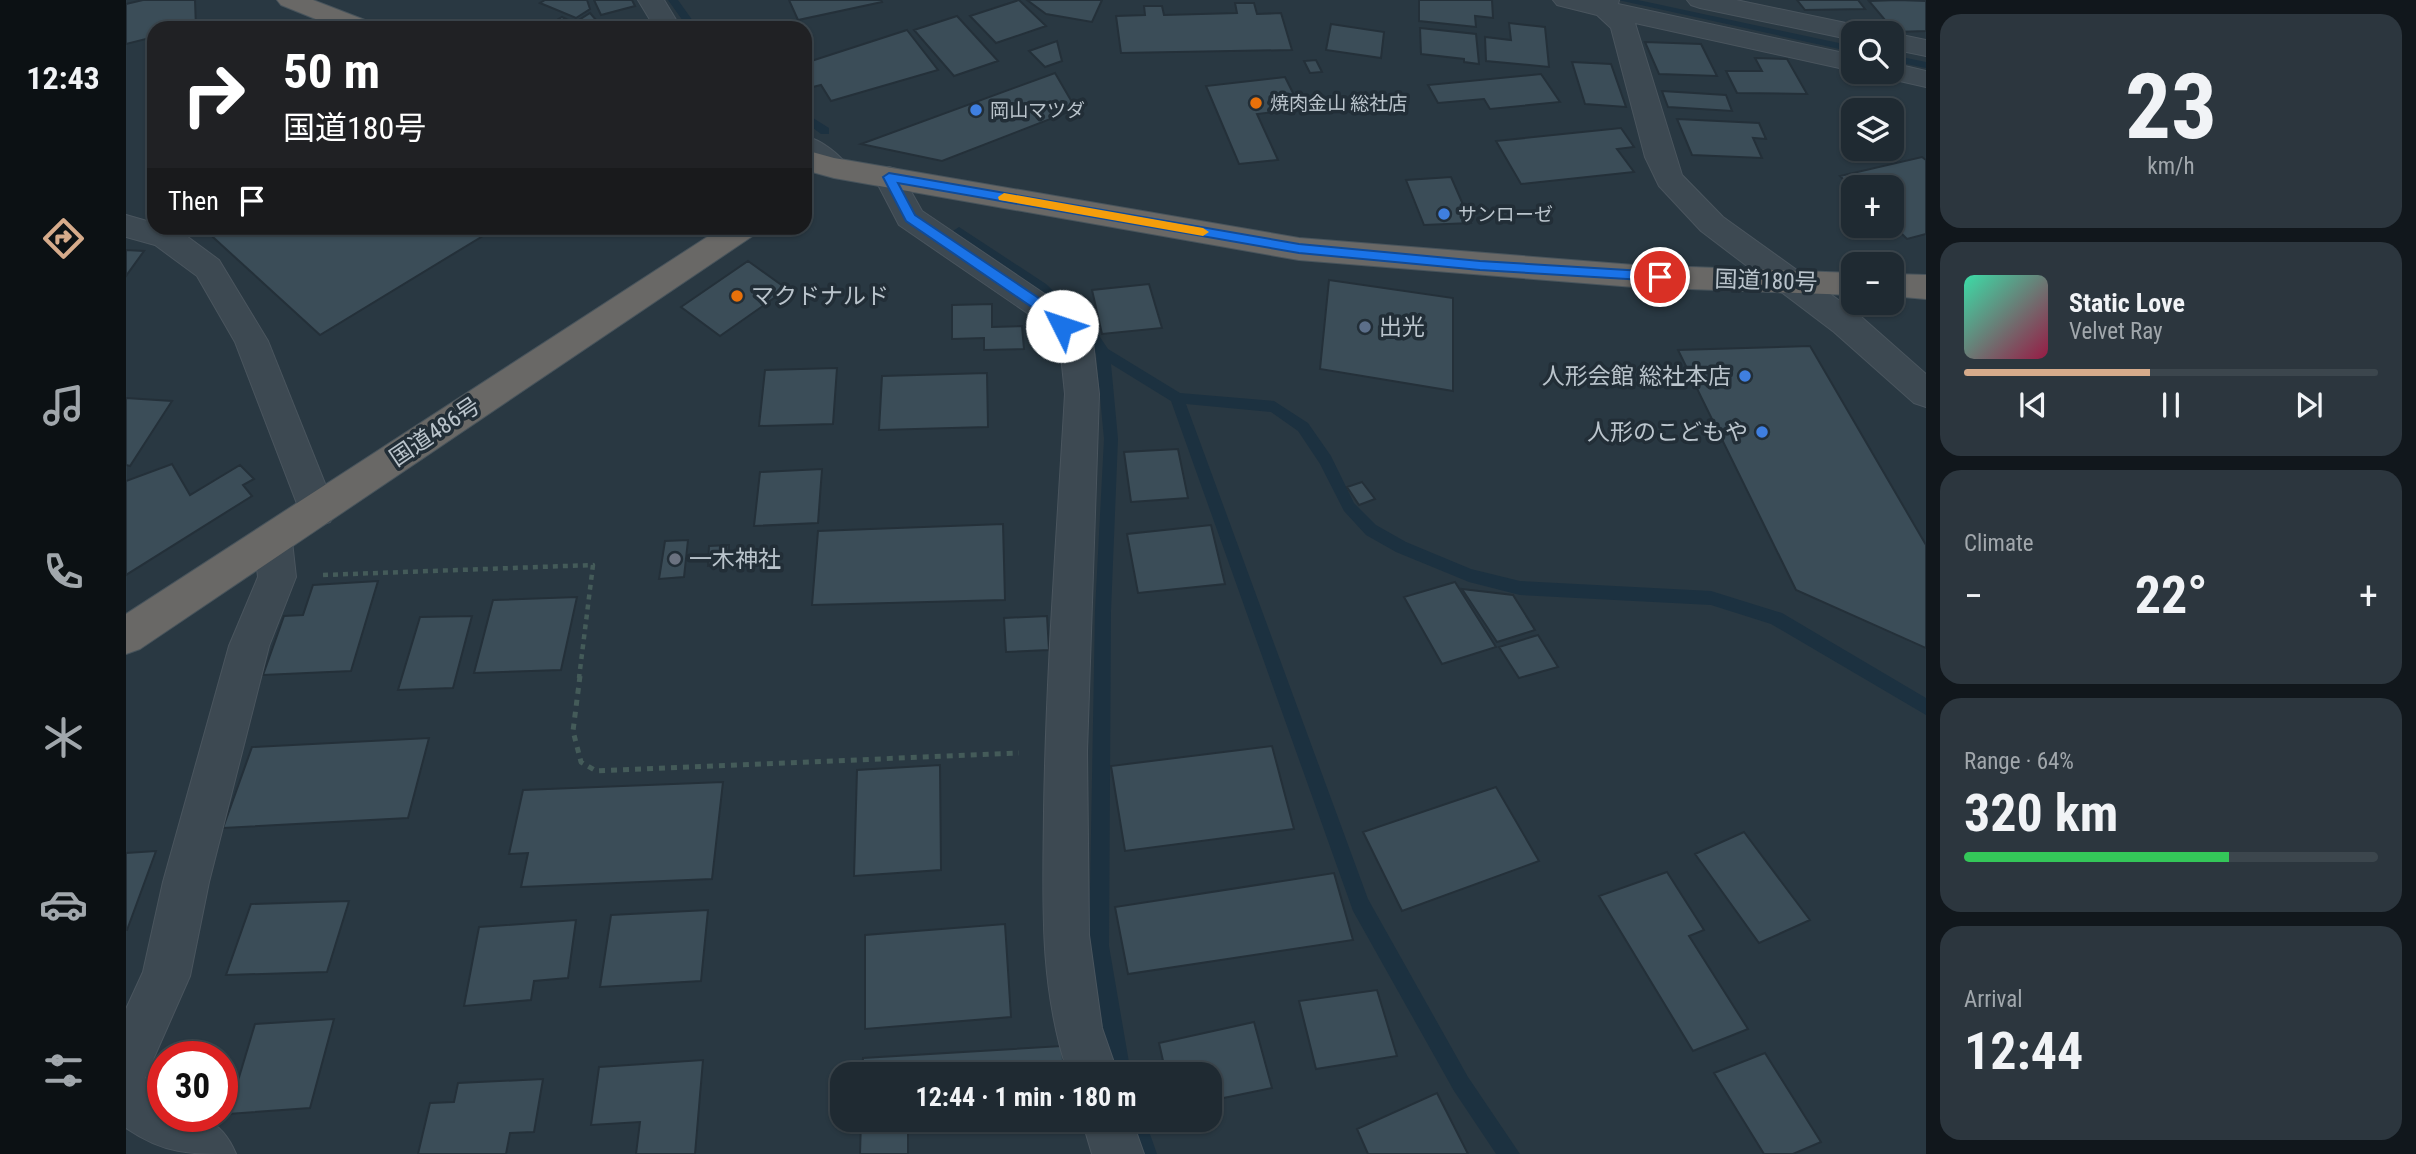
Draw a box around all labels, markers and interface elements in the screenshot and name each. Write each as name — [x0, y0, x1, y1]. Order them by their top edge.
map controls — [1841, 21, 1904, 315]
button: search — [1841, 21, 1904, 84]
text: 50 m — [283, 43, 380, 100]
icon: right — [168, 49, 259, 140]
text: 23 — [2125, 54, 2217, 160]
text: 12:43 — [26, 59, 100, 97]
place label: 焼肉金山 総社店 — [1270, 92, 1407, 115]
marker: 焼肉金山 総社店 — [1248, 95, 1264, 111]
button: layers — [1841, 98, 1904, 161]
place label: 岡山マツダ — [990, 99, 1085, 122]
marker: 岡山マツダ — [968, 102, 984, 118]
text: 国道180号 — [283, 109, 426, 147]
text: km/h — [2147, 153, 2195, 180]
button: + — [1841, 175, 1904, 238]
icon: arrive — [233, 182, 271, 220]
text: Then — [168, 186, 219, 216]
place label: サンローゼ — [1458, 203, 1553, 226]
marker: サンローゼ — [1436, 206, 1452, 222]
icon: directions — [39, 214, 88, 263]
pin — [1630, 247, 1690, 307]
button: − — [1841, 252, 1904, 315]
icon: arrive — [1641, 258, 1679, 296]
street label: 国道180号 — [1714, 266, 1818, 296]
place label: マクドナルド — [751, 283, 889, 310]
marker: マクドナルド — [729, 288, 745, 304]
text: Static Love — [2069, 288, 2185, 318]
position arrow — [1025, 289, 1099, 363]
place label: 出光 — [1379, 314, 1425, 341]
text: Velvet Ray — [2069, 318, 2163, 345]
marker: 出光 — [1357, 319, 1373, 335]
place label: 人形会館 総社本店 — [1542, 363, 1731, 390]
marker: 人形会館 総社本店 — [1737, 368, 1753, 384]
icon: music — [39, 381, 88, 430]
icon: previous — [2014, 386, 2052, 424]
icon: pause — [2152, 386, 2190, 424]
icon: next — [2290, 386, 2328, 424]
street label: 国道486号 — [385, 392, 485, 472]
place label: 人形のこどもや — [1587, 419, 1748, 446]
marker: 人形のこどもや — [1754, 424, 1770, 440]
text: Climate — [1964, 530, 2034, 557]
place label: 一木神社 — [689, 546, 781, 573]
icon: phone — [39, 547, 88, 596]
marker: 一木神社 — [667, 551, 683, 567]
text: 22° — [2135, 565, 2207, 626]
text: − — [1964, 574, 1983, 618]
text: + — [2359, 574, 2378, 618]
icon: climate — [39, 713, 88, 762]
text: Range · 64% — [1964, 748, 2074, 775]
text: 320 km — [1964, 783, 2118, 844]
icon: car — [39, 880, 88, 929]
text: Arrival — [1964, 986, 2023, 1013]
text: 12:44 — [1964, 1021, 2083, 1082]
speed limit sign: 30 — [147, 1041, 238, 1132]
icon: filters — [39, 1046, 88, 1095]
text: 12:44 · 1 min · 180 m — [916, 1082, 1136, 1112]

